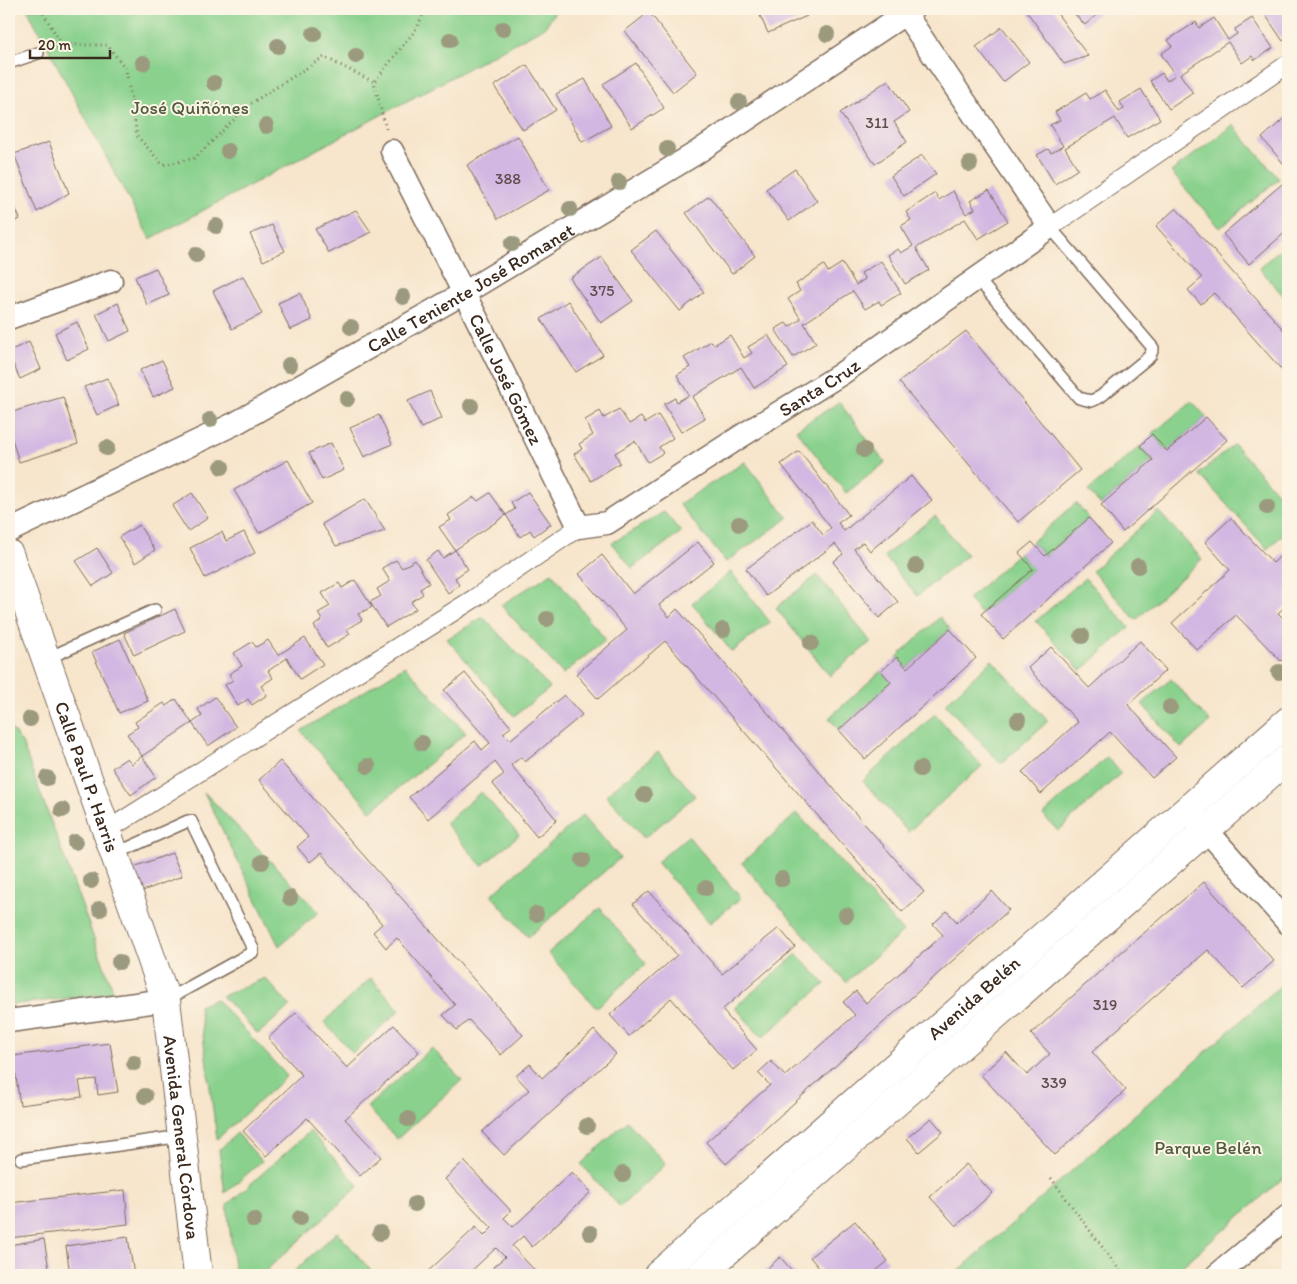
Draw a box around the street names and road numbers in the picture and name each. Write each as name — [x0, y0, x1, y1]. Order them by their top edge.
street label: Calle Teniente José Romanet — [363, 218, 578, 358]
street label: Calle José Gómez — [464, 310, 548, 449]
street label: Santa Cruz — [775, 353, 864, 422]
street label: Calle Paul P. Harris — [50, 698, 124, 855]
street label: Avenida Belén — [923, 951, 1025, 1045]
street label: Avenida General Córdova — [158, 1034, 205, 1241]

